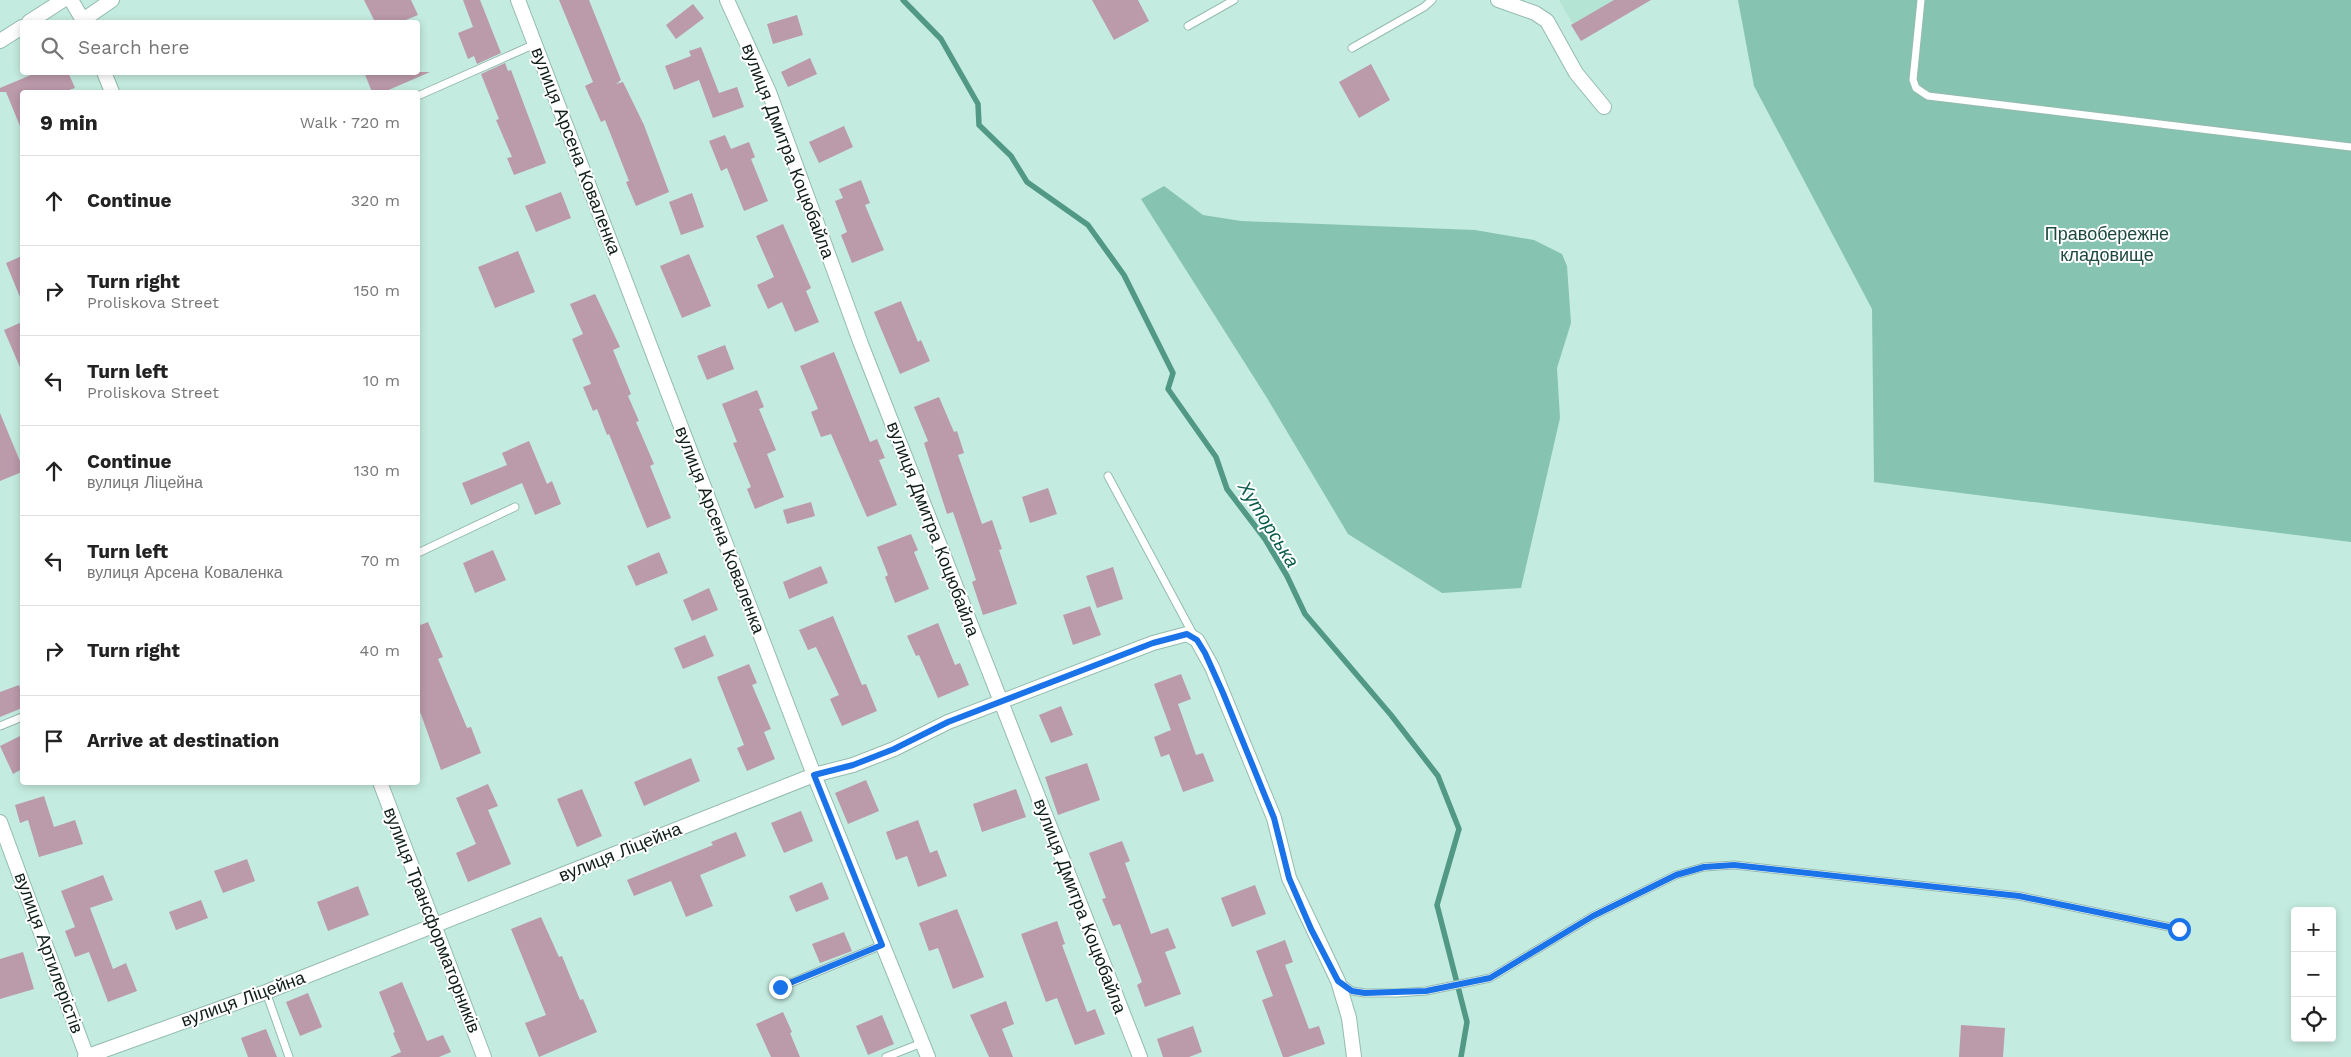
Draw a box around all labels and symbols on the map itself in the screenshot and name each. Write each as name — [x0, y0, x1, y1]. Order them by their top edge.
street label: вулиця Дмитра Коцюбайла — [738, 40, 840, 262]
street label: вулиця Арсена Коваленка — [527, 44, 626, 258]
park label: Правобережне кладовище — [2045, 223, 2169, 265]
street label: вулиця Дмитра Коцюбайла — [883, 418, 985, 640]
street label: вулиця Арсена Коваленка — [671, 423, 770, 637]
water label: Хуторська — [1232, 476, 1304, 572]
street label: вулиця Дмитра Коцюбайла — [1030, 795, 1132, 1017]
street label: вулиця Трансформаторників — [380, 804, 485, 1036]
street label: вулиця Ліцейна — [555, 817, 685, 886]
street label: вулиця Артилерістів — [11, 869, 88, 1036]
route start — [2168, 918, 2191, 941]
street label: вулиця Ліцейна — [178, 966, 309, 1031]
route end — [769, 976, 792, 999]

